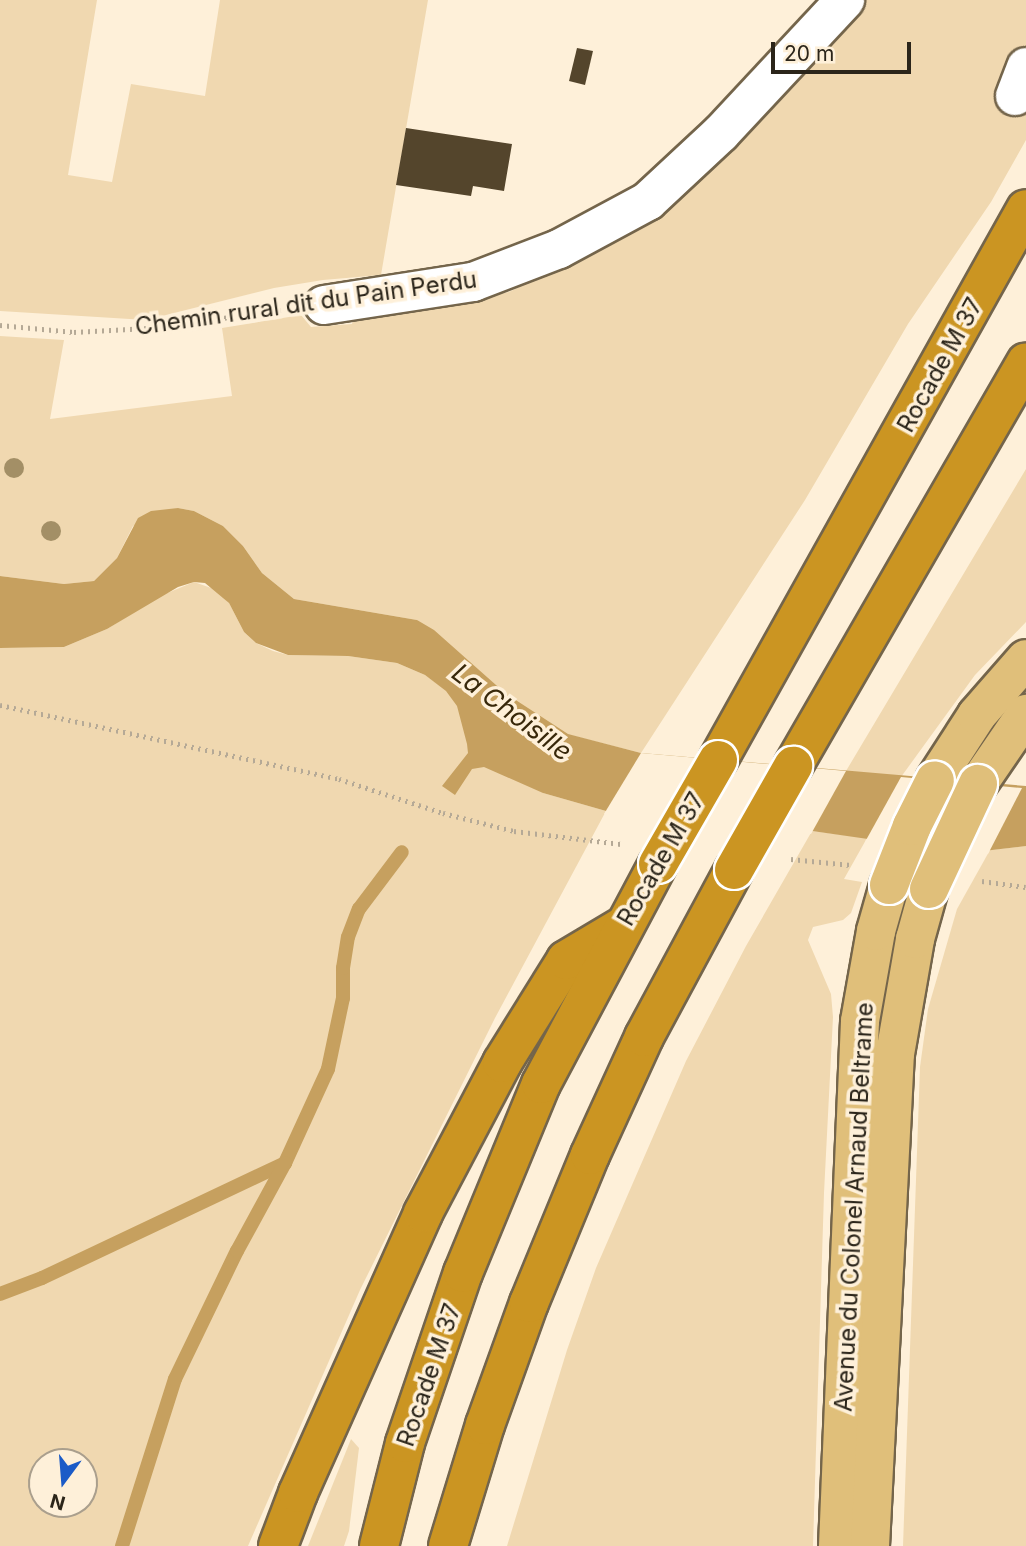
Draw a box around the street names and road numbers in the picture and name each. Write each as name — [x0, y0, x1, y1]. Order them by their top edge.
street label: Chemin rural dit du Pain Perdu — [133, 265, 479, 341]
street label: Rocade M 37 — [891, 293, 989, 437]
street label: Rocade M 37 — [611, 787, 711, 931]
street label: Avenue du Colonel Arnaud Beltrame — [829, 1002, 879, 1412]
street label: Rocade M 37 — [391, 1300, 467, 1450]

